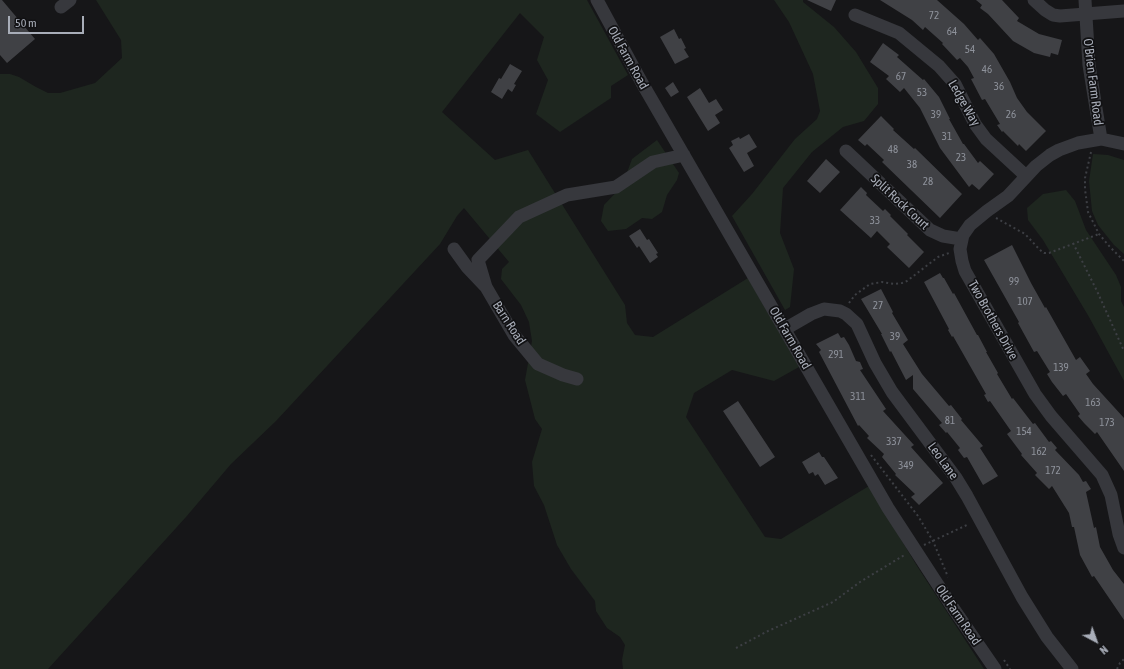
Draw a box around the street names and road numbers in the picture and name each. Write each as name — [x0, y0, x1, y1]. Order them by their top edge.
street label: Old Farm Road — [604, 24, 652, 92]
street label: O'Brien Farm Road — [1080, 38, 1106, 126]
street label: Ledge Way — [945, 77, 983, 129]
street label: Split Rock Court — [868, 171, 932, 233]
street label: Two Brothers Drive — [965, 278, 1021, 362]
street label: Barn Road — [489, 298, 529, 348]
street label: Old Farm Road — [766, 304, 814, 372]
street label: Leo Lane — [924, 439, 962, 483]
street label: Old Farm Road — [932, 582, 984, 648]

